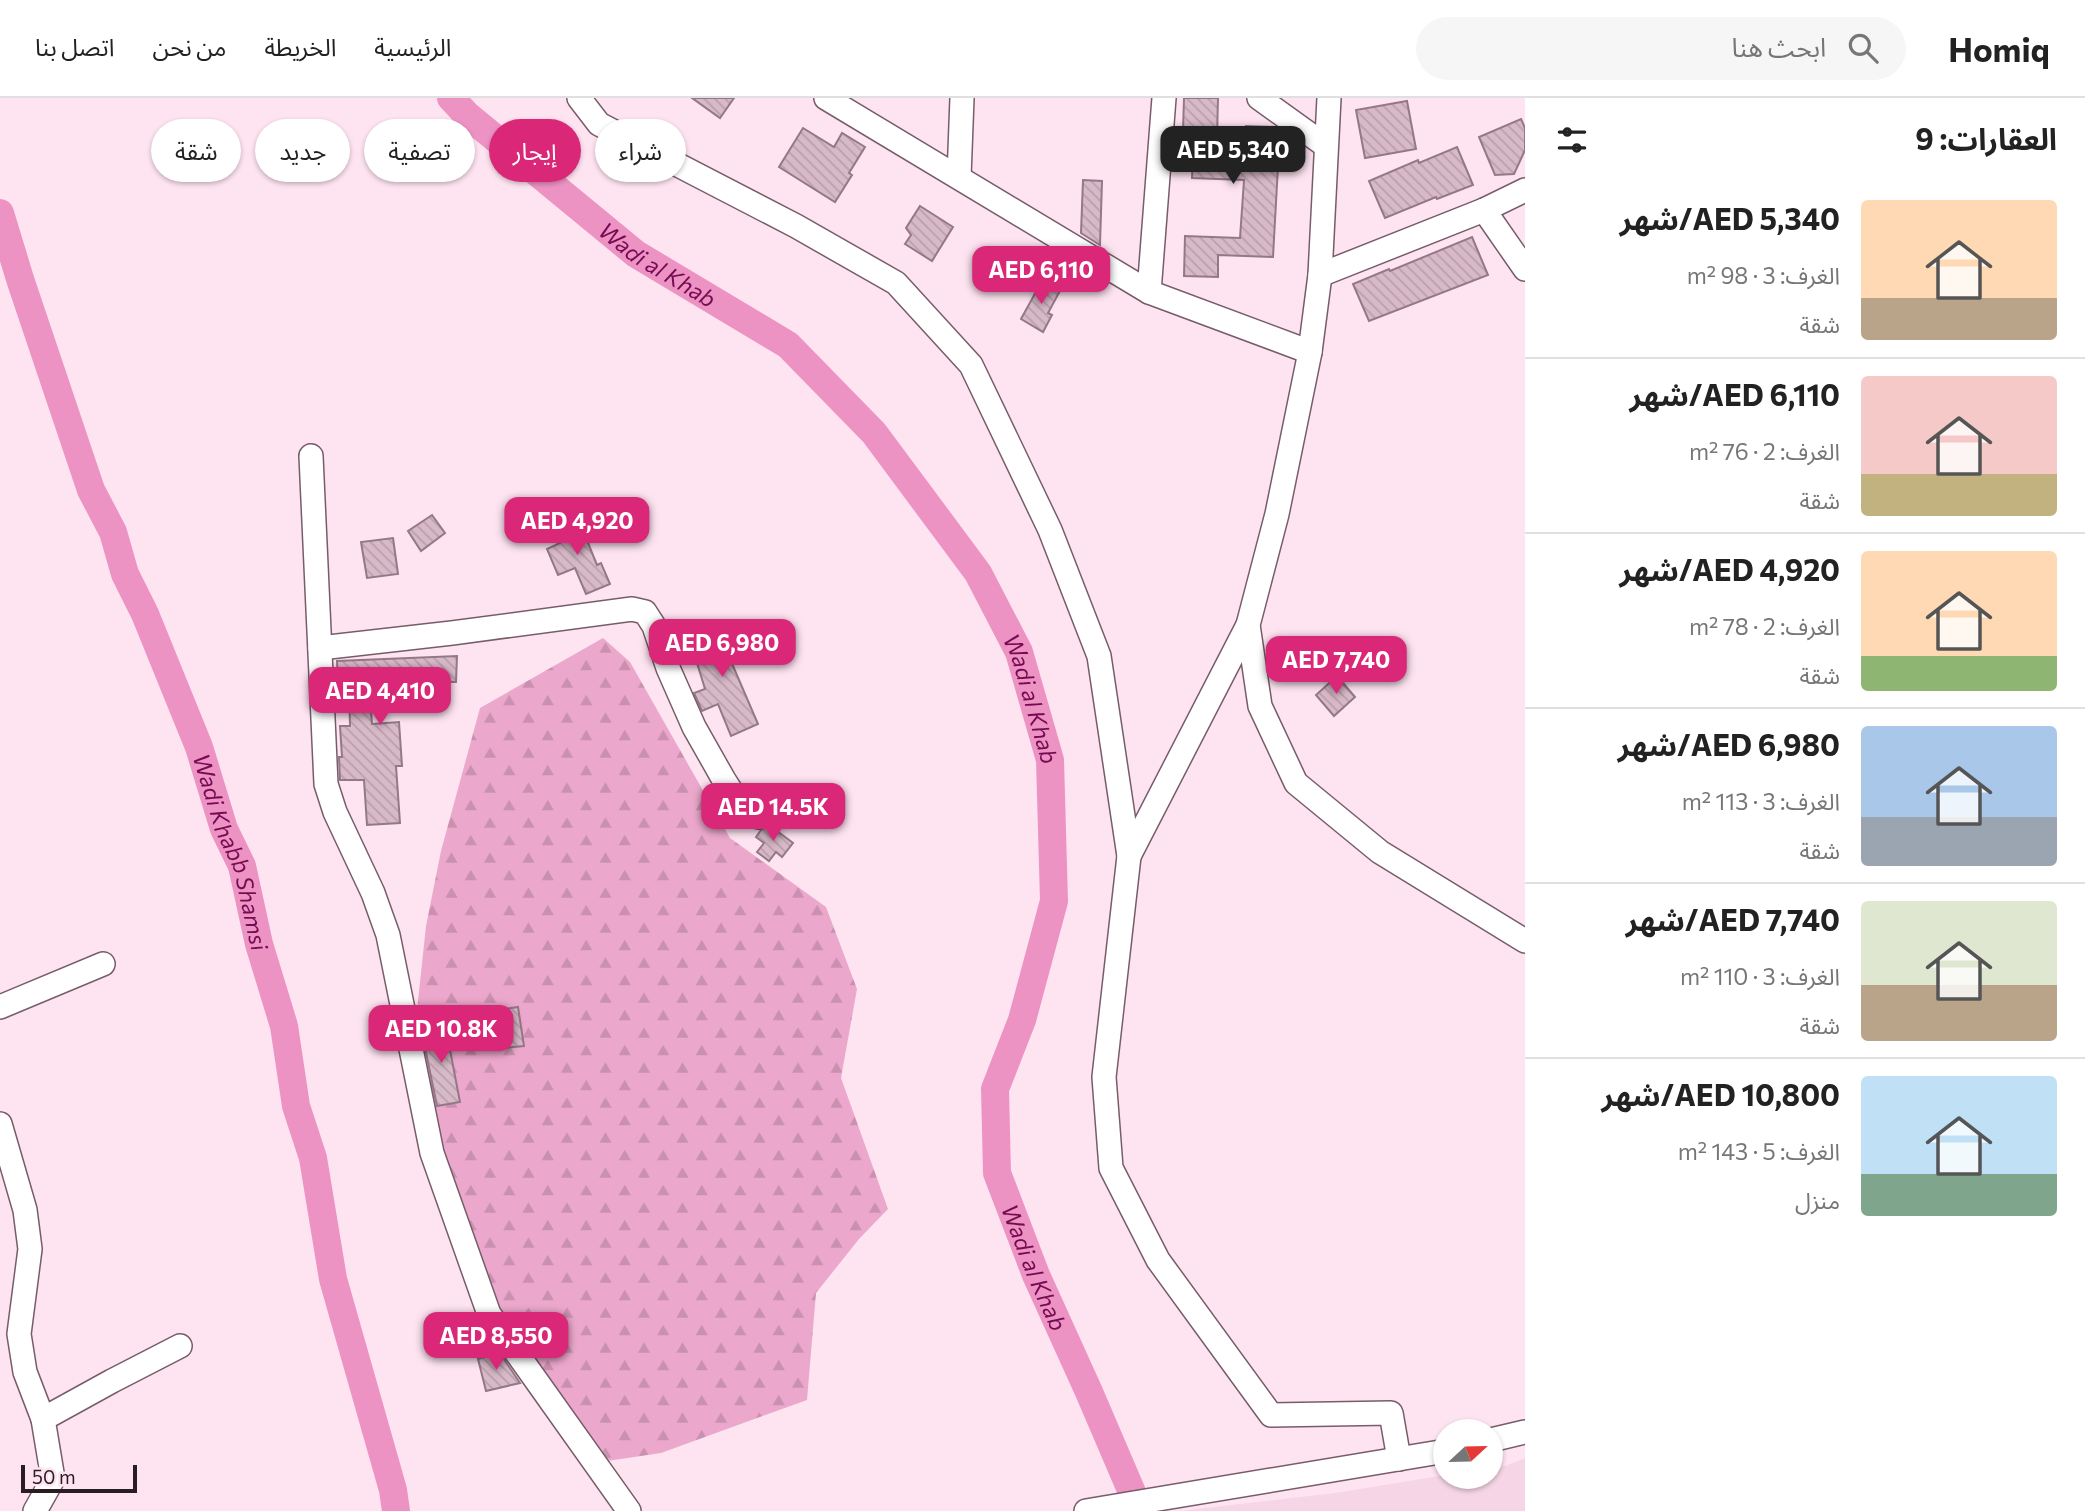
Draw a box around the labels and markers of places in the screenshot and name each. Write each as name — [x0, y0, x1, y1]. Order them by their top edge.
pin: AED 5,340 — [1153, 126, 1313, 186]
pin: AED 6,110 — [961, 246, 1121, 306]
pin: AED 4,920 — [497, 498, 657, 557]
pin: AED 6,980 — [642, 620, 802, 679]
pin: AED 7,740 — [1256, 636, 1416, 696]
pin: AED 4,410 — [300, 668, 460, 727]
pin: AED 14.5K — [693, 784, 853, 843]
pin: AED 10.8K — [361, 1006, 521, 1065]
pin: AED 8,550 — [416, 1312, 576, 1372]

